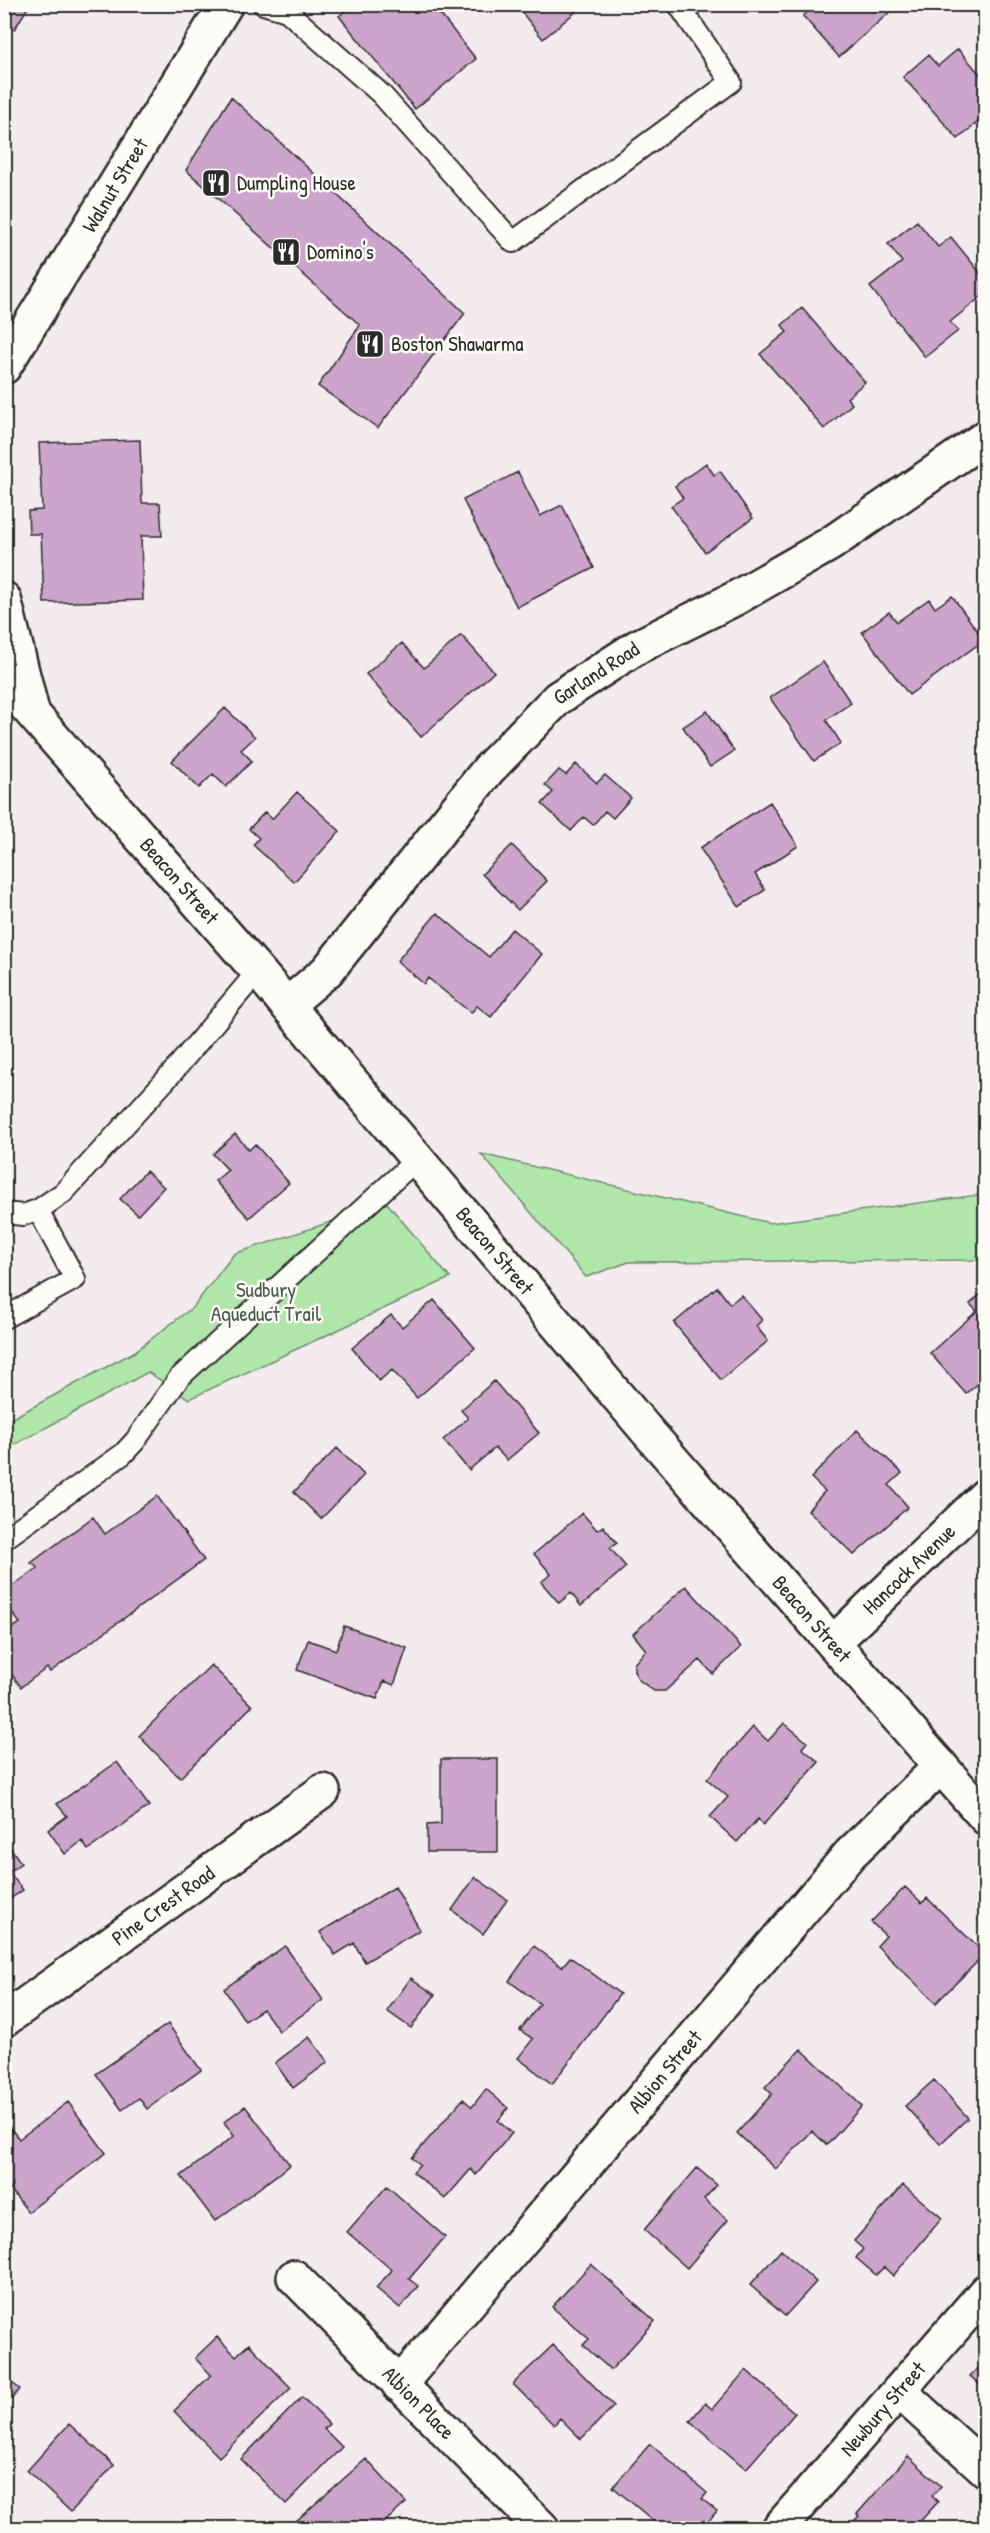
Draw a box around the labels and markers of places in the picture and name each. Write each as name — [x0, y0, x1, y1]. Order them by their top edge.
restaurant icon: Dumpling House — [200, 167, 232, 199]
place label: Dumpling House — [237, 168, 356, 197]
restaurant icon: Domino's — [270, 236, 302, 268]
place label: Domino's — [307, 237, 374, 266]
restaurant icon: Boston Shawarma — [354, 328, 386, 360]
place label: Boston Shawarma — [391, 329, 523, 358]

